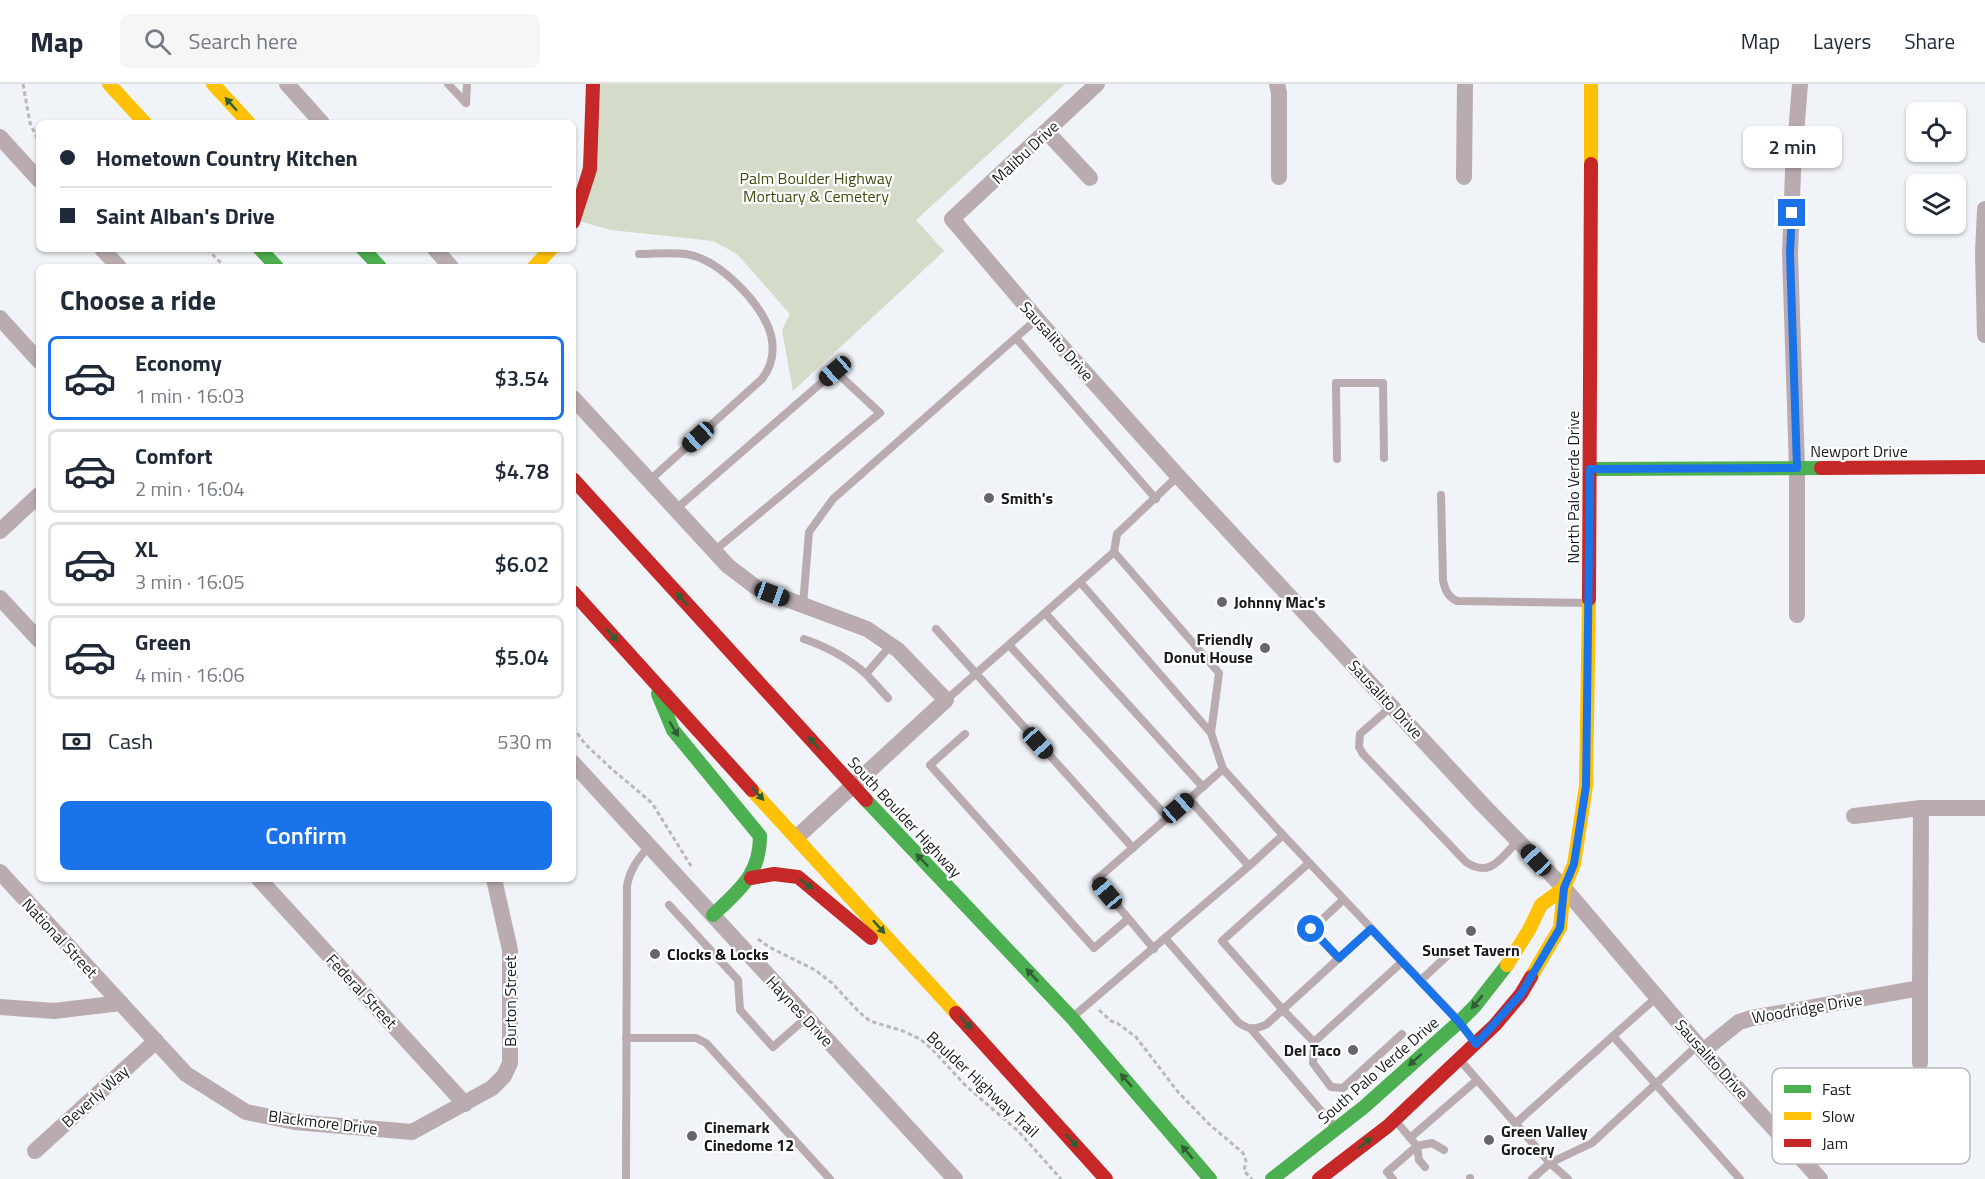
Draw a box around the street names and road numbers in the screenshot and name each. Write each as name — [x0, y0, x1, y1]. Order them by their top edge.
street label: Malibu Drive — [986, 115, 1064, 189]
street label: Sausalito Drive — [1014, 296, 1100, 386]
street label: North Palo Verde Drive — [1561, 411, 1585, 563]
street label: Newport Drive — [1810, 439, 1908, 463]
street label: Sausalito Drive — [1343, 654, 1429, 744]
street label: South Boulder Highway — [842, 751, 968, 883]
street label: National Street — [17, 893, 104, 984]
street label: Federal Street — [321, 948, 403, 1034]
street label: Burton Street — [498, 955, 522, 1047]
street label: Haynes Drive — [761, 970, 839, 1052]
street label: Woodridge Drive — [1750, 986, 1864, 1030]
street label: South Palo Verde Drive — [1312, 1011, 1444, 1129]
street label: Sausalito Drive — [1669, 1014, 1755, 1104]
street label: Boulder Highway Trail — [921, 1025, 1045, 1143]
street label: Beverly Way — [56, 1059, 134, 1133]
street label: Blackmore Drive — [267, 1103, 379, 1141]

